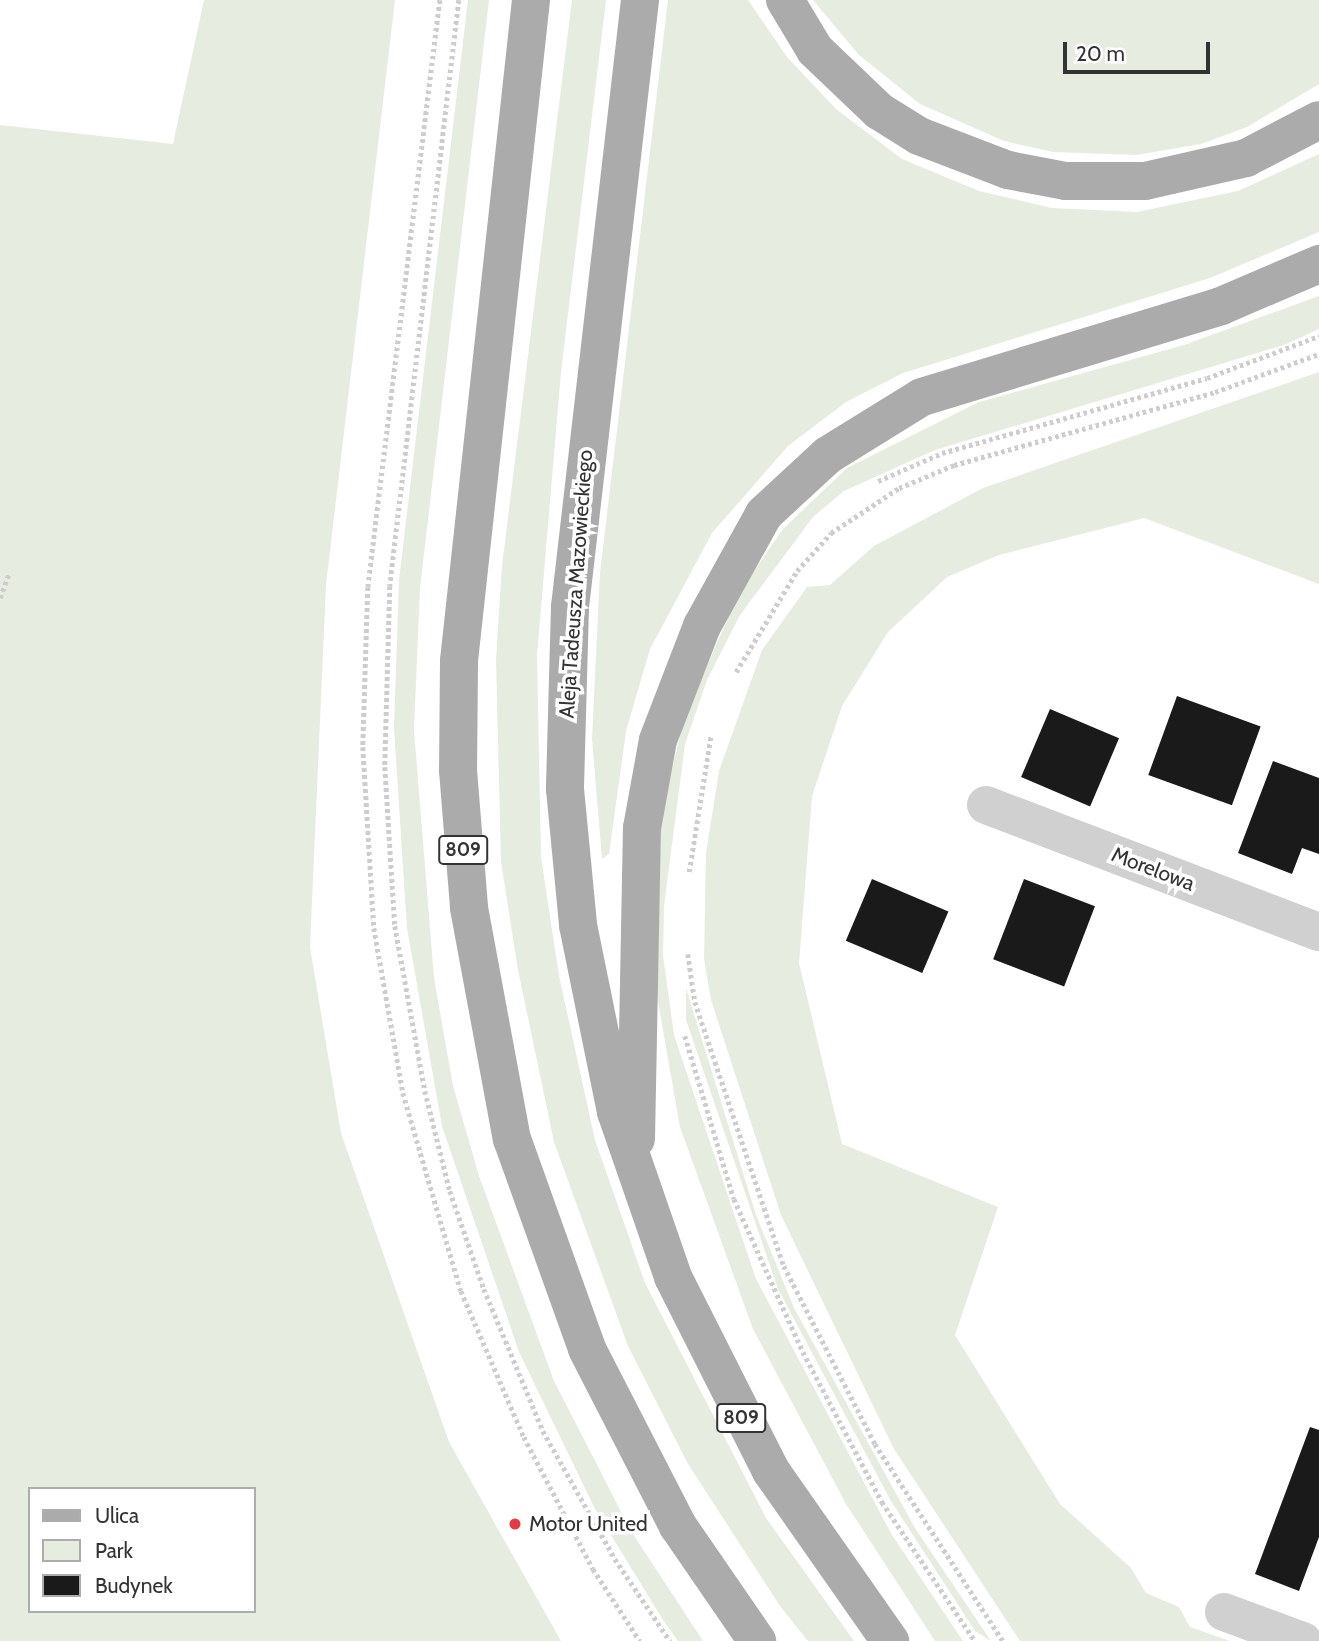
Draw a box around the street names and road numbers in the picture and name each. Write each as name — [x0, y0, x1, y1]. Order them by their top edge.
street label: Aleja Tadeusza Mazowieckiego — [554, 449, 598, 719]
road number: 809 — [437, 834, 489, 866]
street label: Morelowa — [1108, 842, 1198, 896]
road number: 809 — [715, 1402, 767, 1434]

